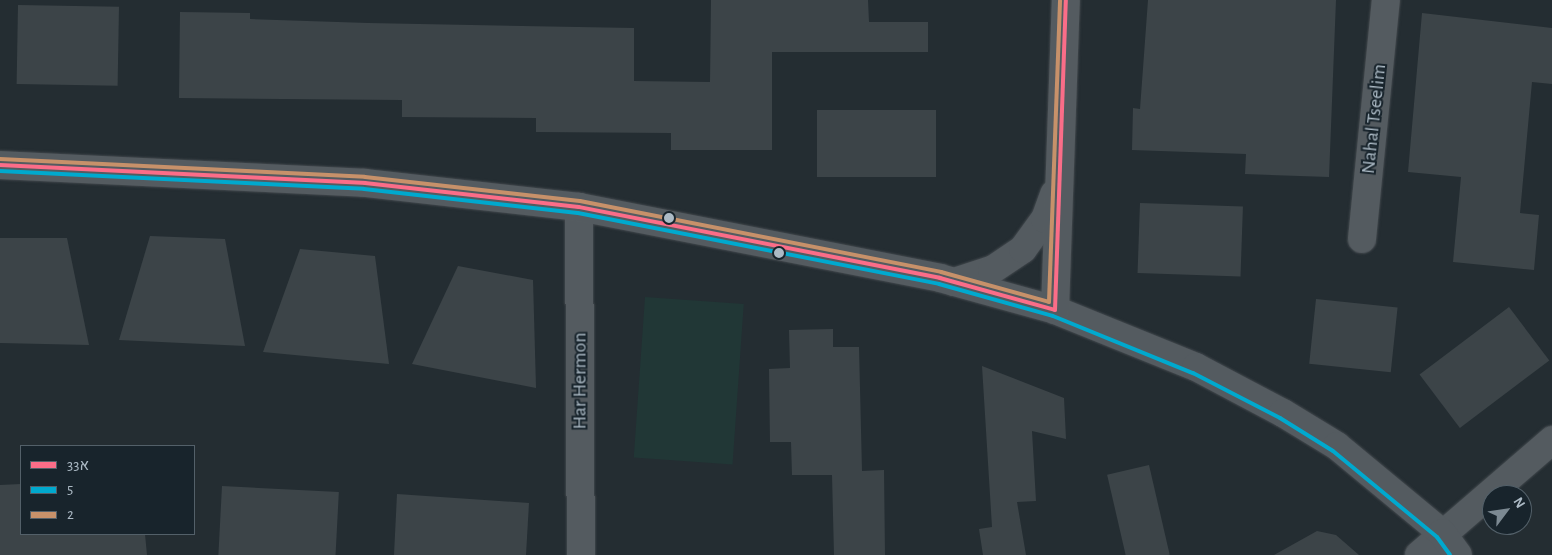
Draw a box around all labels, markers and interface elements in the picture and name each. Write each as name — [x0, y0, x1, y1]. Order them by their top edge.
street label: Nahal Tseelim — [1356, 63, 1392, 175]
unlabelled marker — [664, 213, 674, 223]
unlabelled marker — [774, 248, 784, 258]
street label: Har Hermon — [568, 333, 592, 429]
legend — [20, 445, 195, 535]
text: 33א — [67, 458, 89, 473]
text: 5 — [67, 482, 73, 497]
north arrow — [1482, 485, 1532, 535]
text: N — [1510, 495, 1528, 511]
text: 2 — [67, 507, 74, 522]

